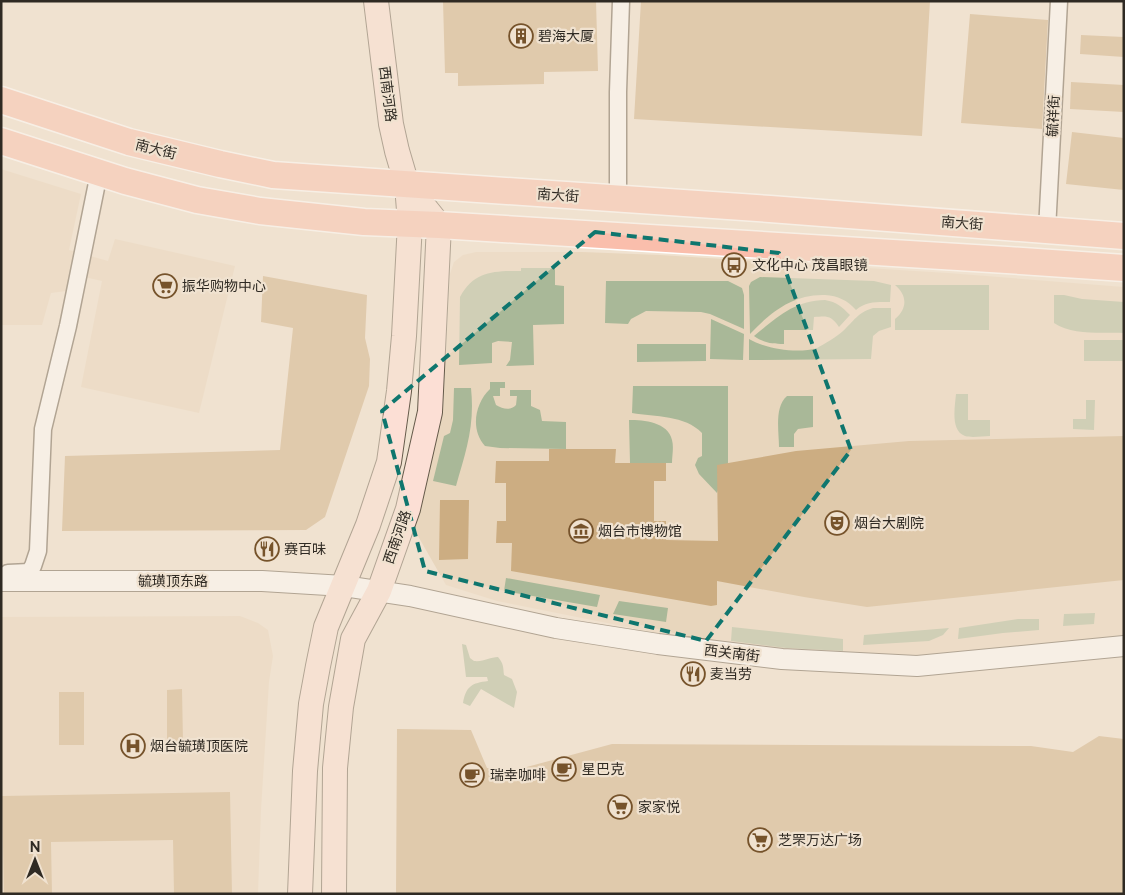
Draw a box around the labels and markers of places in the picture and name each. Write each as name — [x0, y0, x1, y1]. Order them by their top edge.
building icon: 碧海大厦 — [508, 23, 534, 49]
place label: 碧海大厦 — [538, 28, 594, 44]
bus stop icon: 文化中心 茂昌眼镜 — [721, 252, 747, 278]
place label: 文化中心 茂昌眼镜 — [752, 257, 868, 273]
supermarket icon: 振华购物中心 — [152, 273, 178, 299]
place label: 振华购物中心 — [182, 278, 266, 294]
theatre icon: 烟台大剧院 — [824, 510, 850, 536]
place label: 烟台大剧院 — [854, 515, 924, 531]
museum icon: 烟台市博物馆 — [568, 518, 594, 544]
place label: 烟台市博物馆 — [598, 523, 682, 539]
restaurant icon: 赛百味 — [254, 536, 280, 562]
place label: 赛百味 — [284, 541, 326, 557]
restaurant icon: 麦当劳 — [680, 661, 706, 687]
place label: 麦当劳 — [710, 666, 752, 682]
hospital icon: 烟台毓璜顶医院 — [120, 733, 146, 759]
place label: 烟台毓璜顶医院 — [150, 738, 248, 754]
cafe icon: 星巴克 — [551, 756, 577, 782]
place label: 星巴克 — [582, 761, 624, 777]
cafe icon: 瑞幸咖啡 — [459, 762, 485, 788]
place label: 瑞幸咖啡 — [490, 767, 546, 783]
supermarket icon: 家家悦 — [607, 794, 633, 820]
place label: 家家悦 — [638, 799, 680, 815]
supermarket icon: 芝罘万达广场 — [747, 827, 773, 853]
place label: 芝罘万达广场 — [778, 832, 862, 848]

